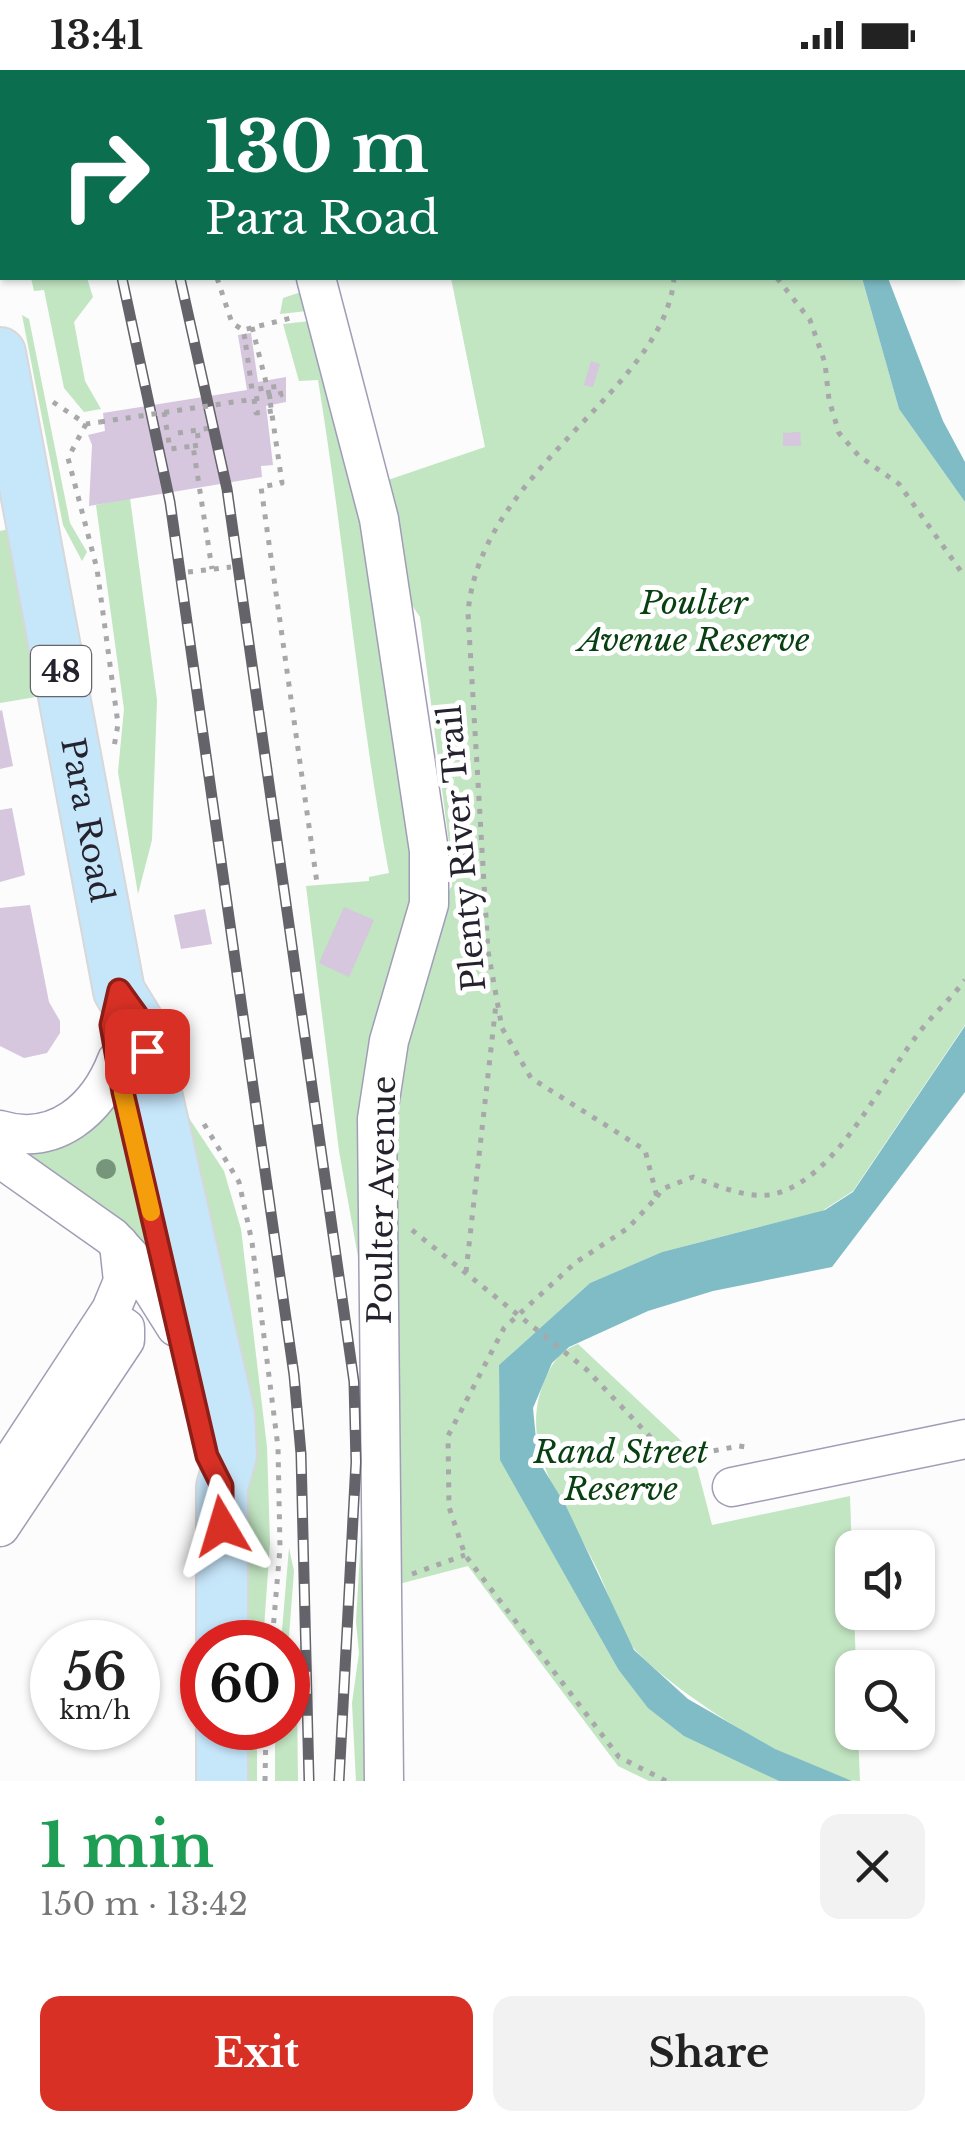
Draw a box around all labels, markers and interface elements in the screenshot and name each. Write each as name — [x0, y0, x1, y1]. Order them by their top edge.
text: 13:41 — [50, 12, 143, 59]
text: 130 m — [205, 104, 429, 191]
icon: right — [40, 110, 170, 240]
text: Para Road — [205, 190, 439, 246]
park label: Poulter Avenue Reserve — [574, 583, 810, 660]
road number: 48 — [31, 646, 91, 696]
street label: Plenty River Trail — [430, 703, 494, 993]
street label: Para Road — [52, 735, 122, 905]
pin — [105, 1009, 190, 1094]
icon: arrive — [120, 1024, 175, 1079]
street label: Poulter Avenue — [360, 1075, 404, 1325]
park label: Rand Street Reserve — [533, 1432, 709, 1509]
position arrow — [170, 1474, 274, 1578]
map controls — [835, 1530, 935, 1750]
button: sound — [835, 1530, 935, 1630]
speed limit sign: 60 — [180, 1620, 310, 1750]
text: 56 — [63, 1641, 127, 1704]
button: search — [835, 1650, 935, 1750]
text: km/h — [60, 1695, 130, 1726]
text: 1 min — [40, 1809, 214, 1883]
button: close — [820, 1814, 925, 1919]
text: 150 m · 13:42 — [40, 1884, 248, 1924]
button: Exit — [40, 1996, 473, 2111]
button: Share — [493, 1996, 925, 2111]

